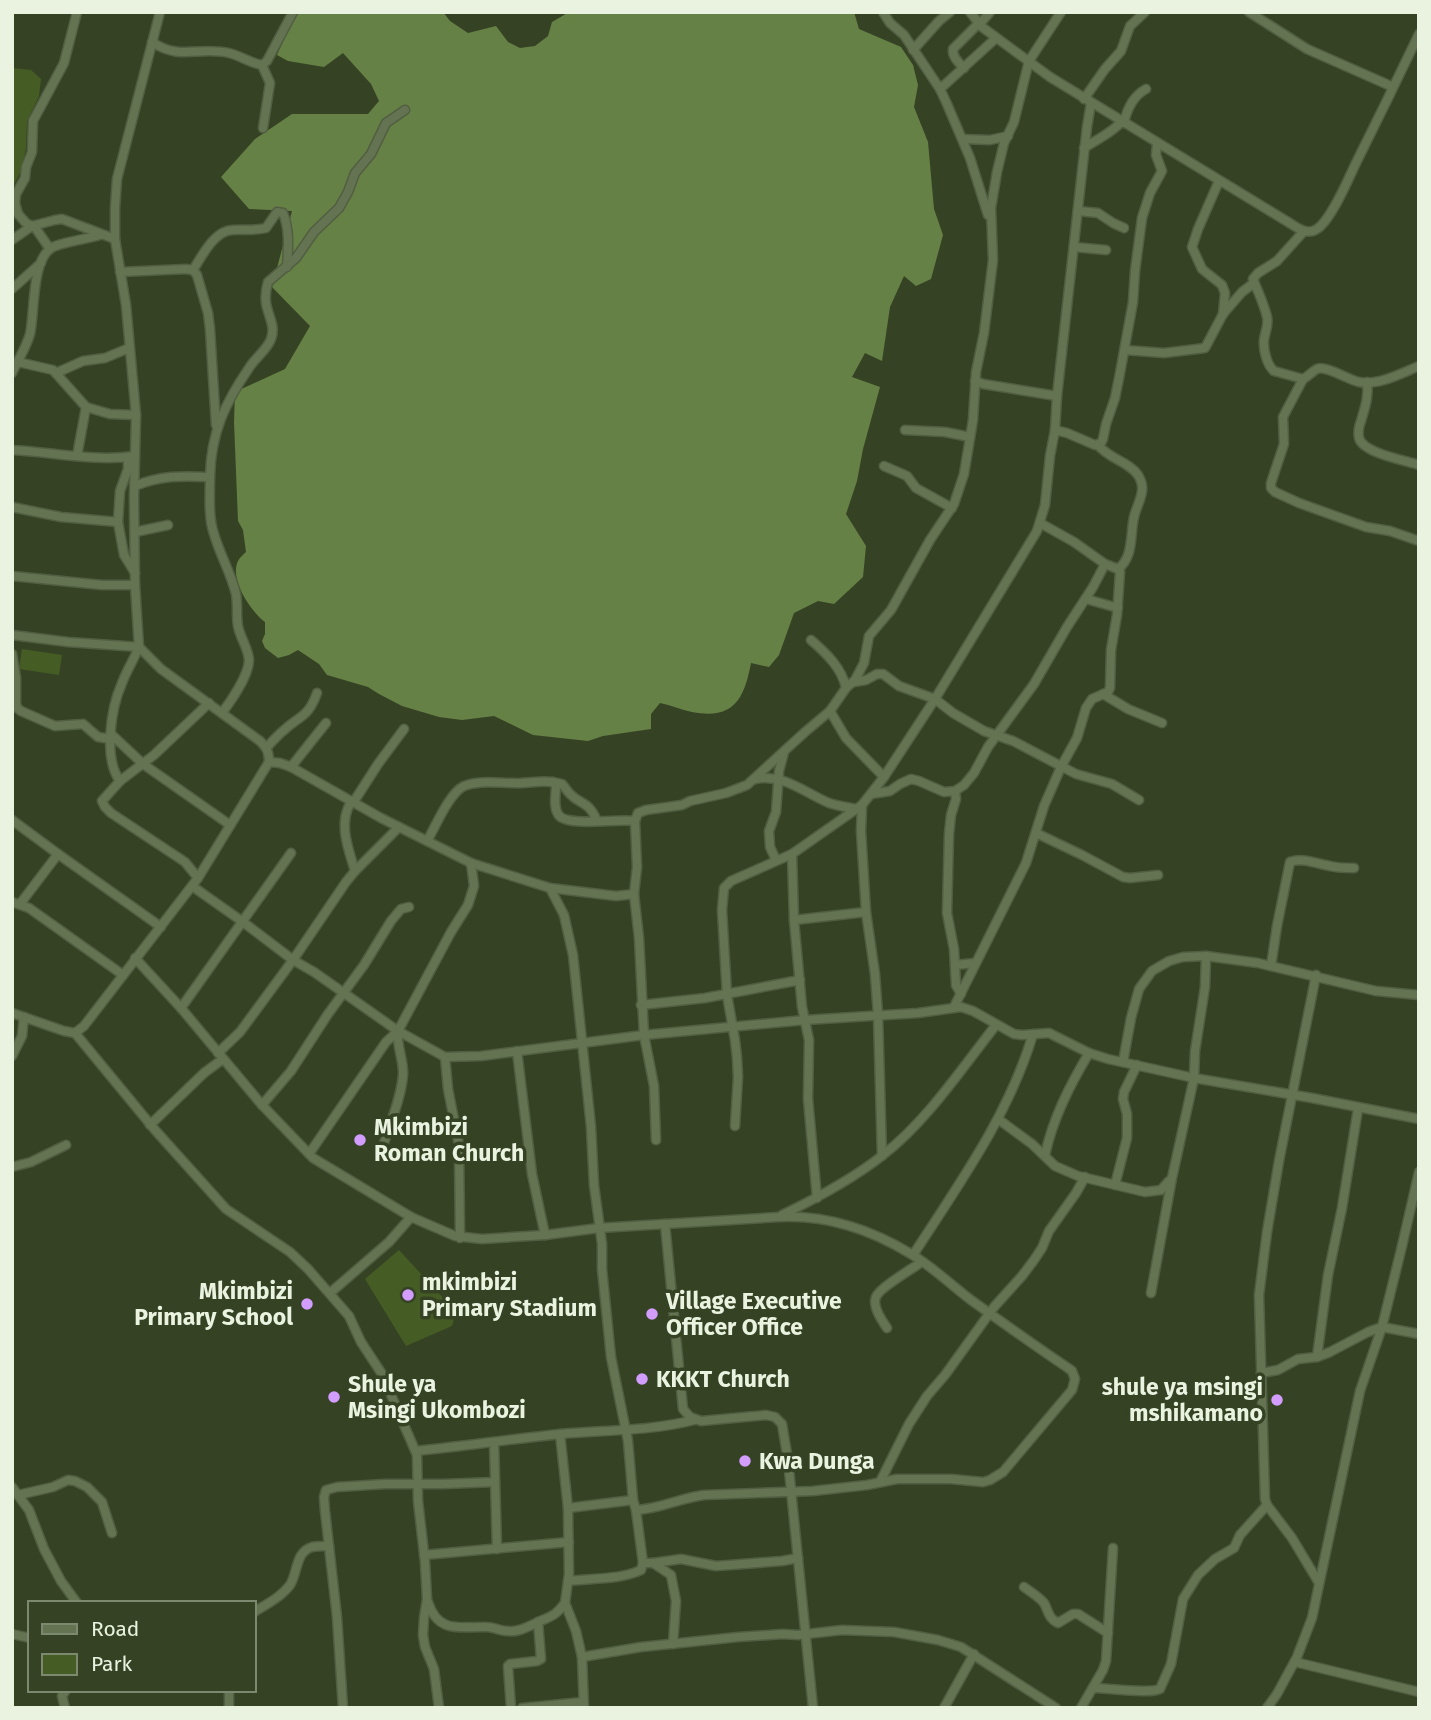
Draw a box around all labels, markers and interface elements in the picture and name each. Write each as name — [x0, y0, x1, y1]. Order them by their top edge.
place label: Mkimbizi Roman Church — [374, 1113, 524, 1167]
marker: Mkimbizi Roman Church — [352, 1132, 368, 1148]
place label: mkimbizi Primary Stadium — [422, 1268, 597, 1322]
place label: Mkimbizi Primary School — [134, 1277, 293, 1331]
marker: mkimbizi Primary Stadium — [400, 1287, 416, 1303]
place label: Village Executive Officer Office — [665, 1287, 842, 1341]
marker: Mkimbizi Primary School — [299, 1296, 315, 1312]
marker: Village Executive Officer Office — [644, 1306, 660, 1322]
place label: KKKT Church — [656, 1365, 790, 1393]
place label: Shule ya Msingi Ukombozi — [348, 1370, 526, 1424]
marker: KKKT Church — [634, 1371, 650, 1387]
place label: shule ya msingi mshikamano — [1102, 1373, 1263, 1427]
marker: Shule ya Msingi Ukombozi — [326, 1389, 342, 1405]
marker: shule ya msingi mshikamano — [1269, 1392, 1285, 1408]
place label: Kwa Dunga — [759, 1447, 874, 1475]
marker: Kwa Dunga — [737, 1453, 753, 1469]
legend — [28, 1601, 256, 1692]
text: Road — [91, 1616, 139, 1642]
text: Park — [91, 1651, 133, 1677]

